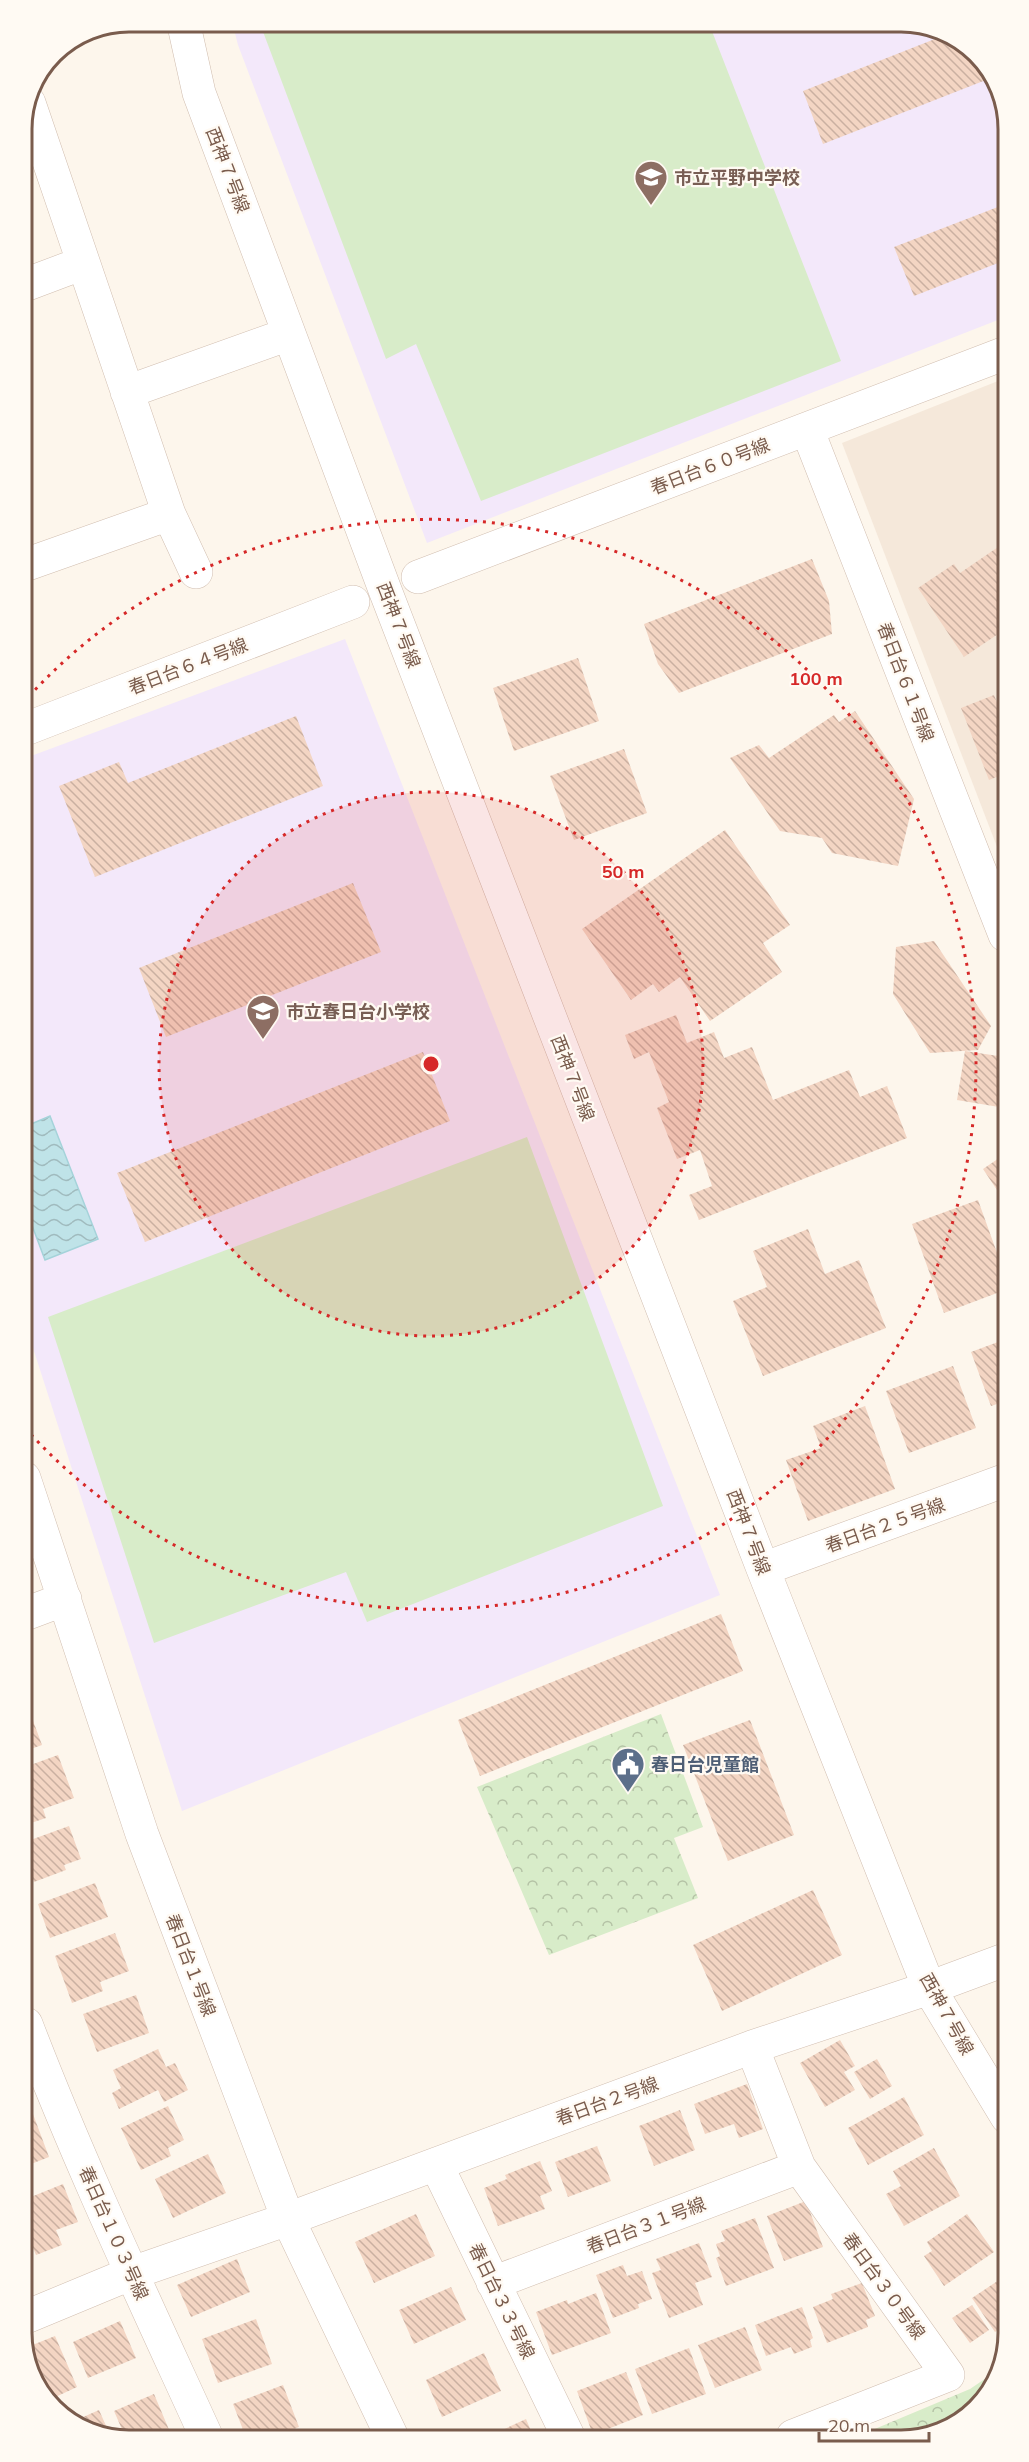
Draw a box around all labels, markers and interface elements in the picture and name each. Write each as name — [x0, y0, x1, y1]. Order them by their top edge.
street label: 西神７号線 — [201, 124, 255, 216]
school or university icon: 市立平野中学校 — [633, 159, 669, 206]
place label: 市立平野中学校 — [674, 166, 800, 189]
street label: 春日台６０号線 — [647, 433, 773, 499]
street label: 西神７号線 — [372, 579, 426, 671]
street label: 春日台６１号線 — [873, 619, 939, 745]
street label: 春日台６４号線 — [125, 633, 251, 699]
text: 100 m — [789, 667, 843, 690]
text: 50 m — [602, 860, 644, 883]
school or university icon: 市立春日台小学校 — [245, 993, 281, 1040]
place label: 市立春日台小学校 — [286, 1000, 430, 1023]
street label: 西神７号線 — [546, 1032, 600, 1124]
centre of rings — [421, 1054, 441, 1074]
street label: 西神７号線 — [722, 1486, 776, 1578]
street label: 春日台２５号線 — [822, 1493, 948, 1557]
public building icon: 春日台児童館 — [610, 1746, 646, 1793]
place label: 春日台児童館 — [651, 1753, 759, 1776]
street label: 春日台１号線 — [161, 1910, 221, 2020]
street label: 西神７号線 — [915, 1969, 979, 2059]
street label: 春日台２号線 — [552, 2072, 662, 2130]
street label: 春日台１０３号線 — [74, 2163, 154, 2303]
street label: 春日台３１号線 — [583, 2192, 709, 2258]
street label: 春日台３０号線 — [838, 2228, 930, 2344]
street label: 春日台３３号線 — [464, 2239, 540, 2363]
scale bar — [819, 2405, 928, 2443]
text: 20 m — [828, 2414, 870, 2437]

